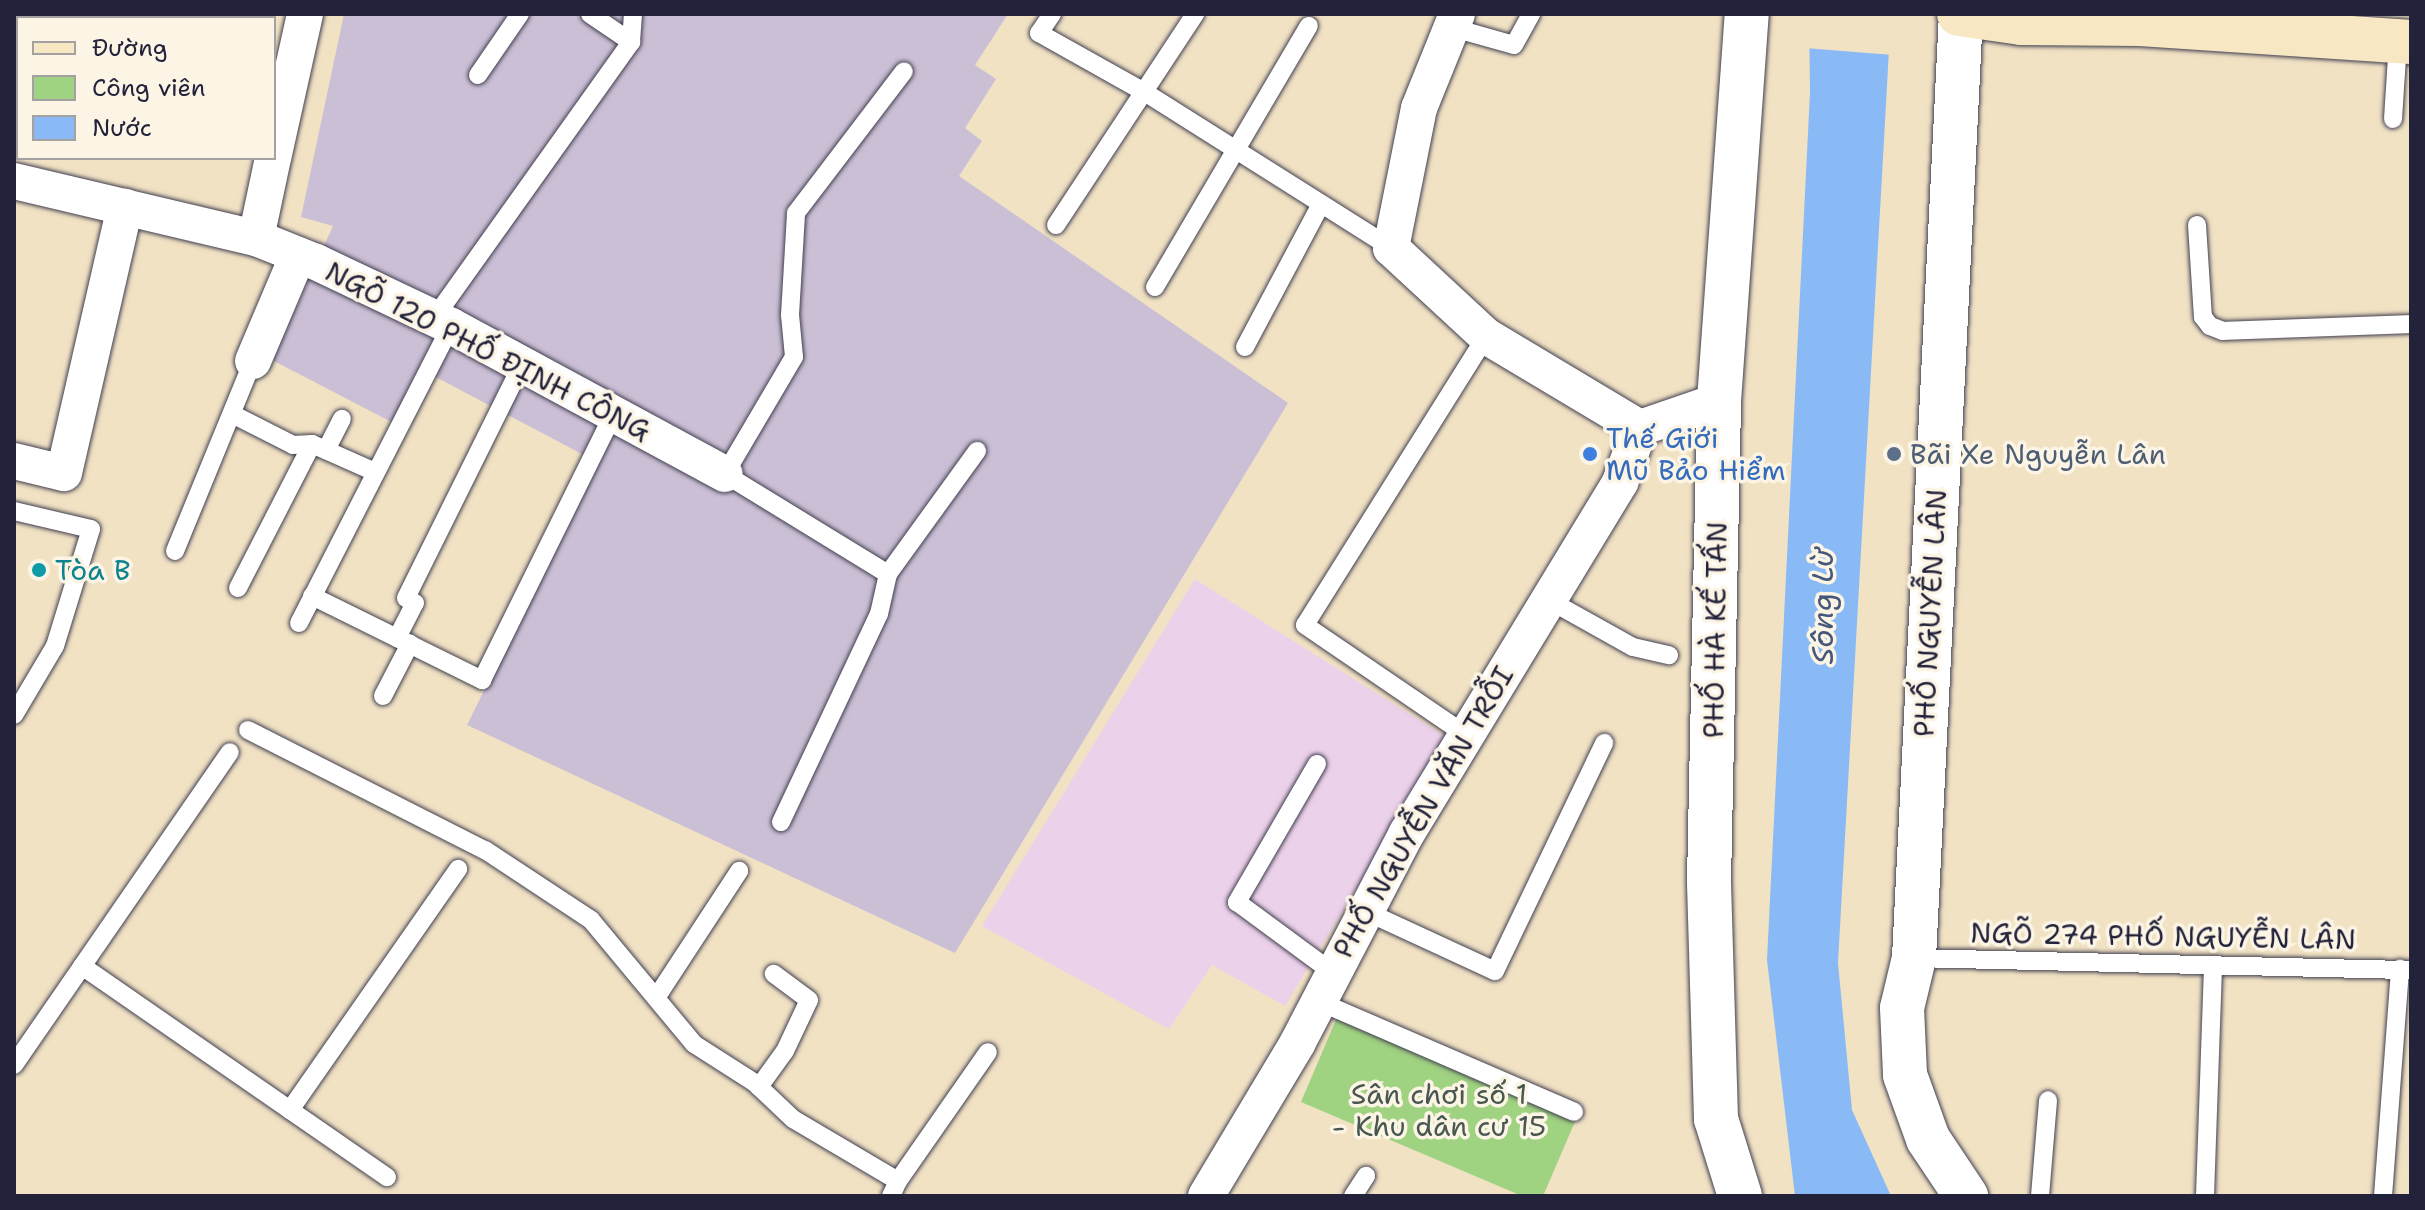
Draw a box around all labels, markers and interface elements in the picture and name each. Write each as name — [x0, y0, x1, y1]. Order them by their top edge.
legend — [16, 16, 276, 160]
text: Đường — [92, 32, 167, 64]
text: Công viên — [92, 72, 205, 104]
text: Nước — [92, 112, 152, 144]
street label: NGÕ 120 PHỐ ĐỊNH CÔNG — [320, 254, 656, 448]
place label: Thế Giới Mũ Bảo Hiểm — [1606, 421, 1786, 487]
place label: Bãi Xe Nguyễn Lân — [1910, 437, 2166, 471]
marker: Thế Giới Mũ Bảo Hiểm — [1581, 445, 1599, 463]
marker: Bãi Xe Nguyễn Lân — [1885, 445, 1903, 463]
street label: PHỐ NGUYỄN LÂN — [1907, 488, 1953, 738]
street label: PHỐ HÀ KẾ TẤN — [1696, 521, 1734, 739]
water label: Sông Lừ — [1805, 548, 1841, 664]
place label: Tòa B — [55, 553, 131, 587]
marker: Tòa B — [30, 561, 48, 579]
street label: PHỐ NGUYỄN VĂN TRỖI — [1326, 660, 1520, 964]
street label: NGÕ 274 PHỐ NGUYỄN LÂN — [1970, 916, 2356, 956]
park label: Sân chơi số 1 - Khu dân cư 15 — [1332, 1077, 1546, 1143]

